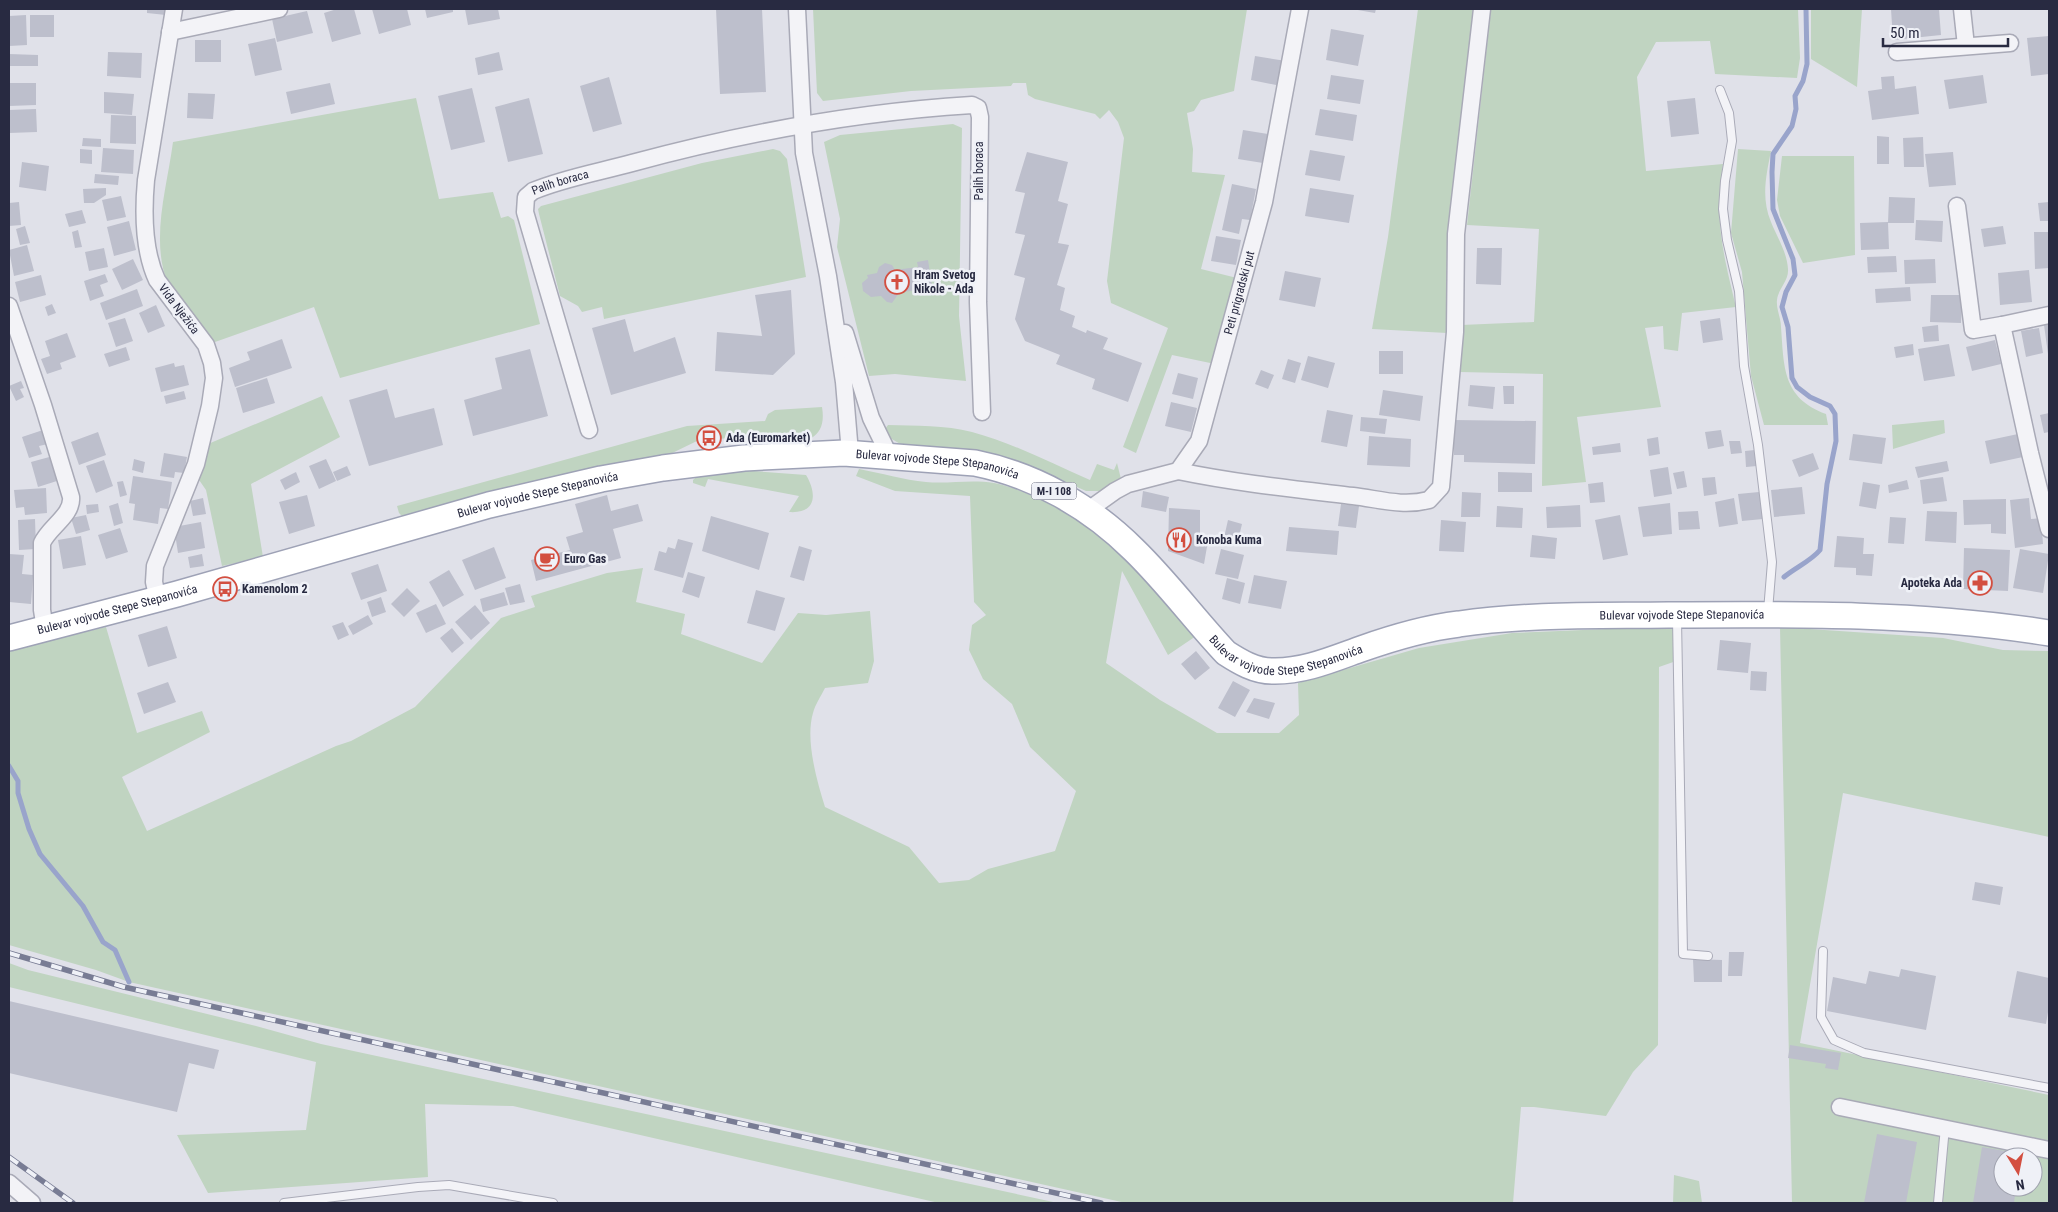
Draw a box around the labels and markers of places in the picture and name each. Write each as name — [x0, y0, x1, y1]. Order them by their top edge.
place label: Hram Svetog Nikole - Ada — [914, 268, 976, 296]
church icon: Hram Svetog Nikole - Ada — [884, 269, 910, 295]
bus stop icon: Ada (Euromarket) — [696, 425, 722, 451]
place label: Ada (Euromarket) — [726, 431, 810, 445]
restaurant icon: Konoba Kuma — [1166, 527, 1192, 553]
place label: Konoba Kuma — [1196, 533, 1262, 547]
cafe icon: Euro Gas — [534, 546, 560, 572]
place label: Euro Gas — [564, 552, 607, 566]
pharmacy icon: Apoteka Ada — [1967, 570, 1993, 596]
bus stop icon: Kamenolom 2 — [212, 576, 238, 602]
place label: Apoteka Ada — [1901, 576, 1962, 590]
place label: Kamenolom 2 — [242, 582, 308, 596]

